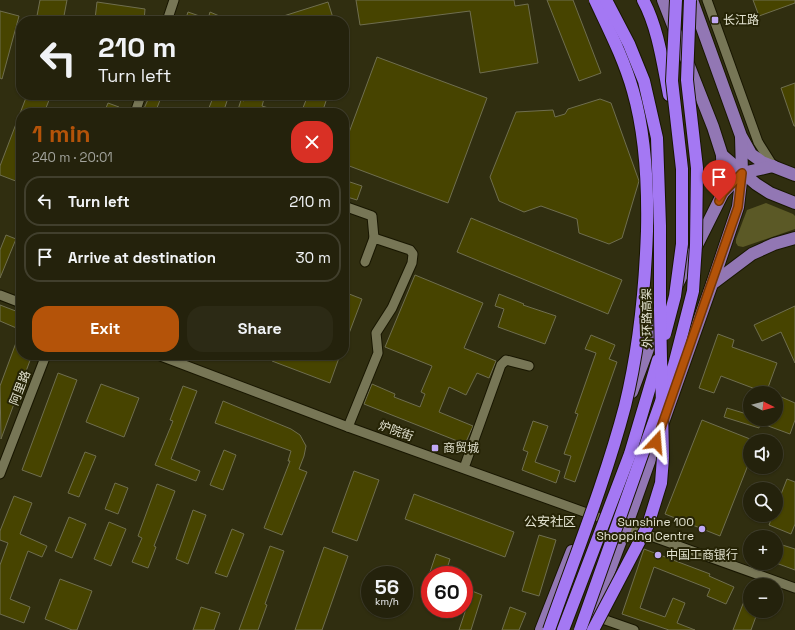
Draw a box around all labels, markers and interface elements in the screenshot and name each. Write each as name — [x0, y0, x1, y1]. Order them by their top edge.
place label: 长江路 — [723, 12, 759, 28]
marker: 长江路 — [710, 15, 720, 25]
text: 210 m — [98, 29, 176, 65]
icon: left — [32, 32, 84, 84]
text: Turn left — [98, 64, 171, 87]
text: 1 min — [32, 118, 91, 149]
button: close — [291, 121, 333, 163]
text: 240 m · 20:01 — [32, 149, 113, 166]
pin — [702, 160, 736, 201]
icon: arrive — [708, 166, 730, 188]
icon: left — [34, 190, 56, 212]
text: Turn left — [68, 192, 130, 211]
text: 210 m — [289, 192, 331, 211]
icon: arrive — [34, 246, 56, 268]
text: Arrive at destination — [68, 248, 216, 267]
text: 30 m — [296, 248, 331, 267]
street label: 外环路高架 — [638, 288, 656, 348]
button: Exit — [32, 306, 179, 352]
button: Share — [187, 306, 333, 352]
street label: 阿里路 — [6, 368, 34, 408]
north arrow — [743, 386, 783, 426]
map controls — [743, 386, 783, 618]
street label: 炉院街 — [376, 417, 416, 445]
position arrow — [635, 421, 677, 463]
button: sound — [743, 434, 783, 474]
place label: 商贸城 — [443, 440, 479, 456]
marker: 商贸城 — [430, 443, 440, 453]
button: search — [743, 482, 783, 522]
district label: 公安社区 — [524, 513, 576, 530]
place label: Sunshine 100 Shopping Centre — [596, 514, 694, 544]
marker: Sunshine 100 Shopping Centre — [697, 524, 707, 534]
button: + — [743, 530, 783, 570]
place label: 中国工商银行 — [666, 547, 738, 563]
marker: 中国工商银行 — [653, 550, 663, 560]
speed limit sign: 60 — [421, 566, 473, 618]
text: 56 — [375, 574, 399, 600]
button: − — [743, 578, 783, 618]
text: km/h — [375, 595, 399, 608]

